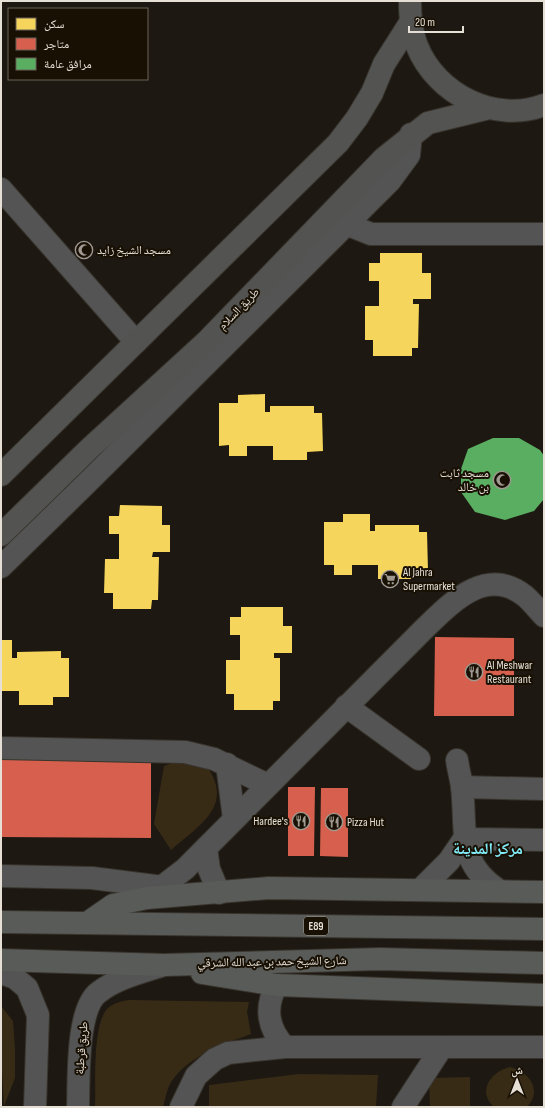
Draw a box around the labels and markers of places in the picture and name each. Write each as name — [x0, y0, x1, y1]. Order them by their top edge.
mosque icon: مسجد الشيخ زايد — [74, 240, 94, 260]
place label: مسجد الشيخ زايد — [97, 243, 171, 258]
place label: مسجد ثابت بن خالد — [440, 466, 489, 495]
mosque icon: مسجد ثابت بن خالد — [492, 470, 512, 490]
place label: Al Jahra Supermarket — [402, 565, 455, 594]
supermarket icon: Al Jahra Supermarket — [380, 569, 400, 589]
place label: Al Meshwar Restaurant — [486, 658, 533, 687]
restaurant icon: Al Meshwar Restaurant — [464, 662, 484, 682]
restaurant icon: Hardee's — [291, 811, 311, 831]
restaurant icon: Pizza Hut — [324, 812, 344, 832]
place label: Hardee's — [253, 814, 288, 829]
place label: Pizza Hut — [347, 815, 385, 830]

